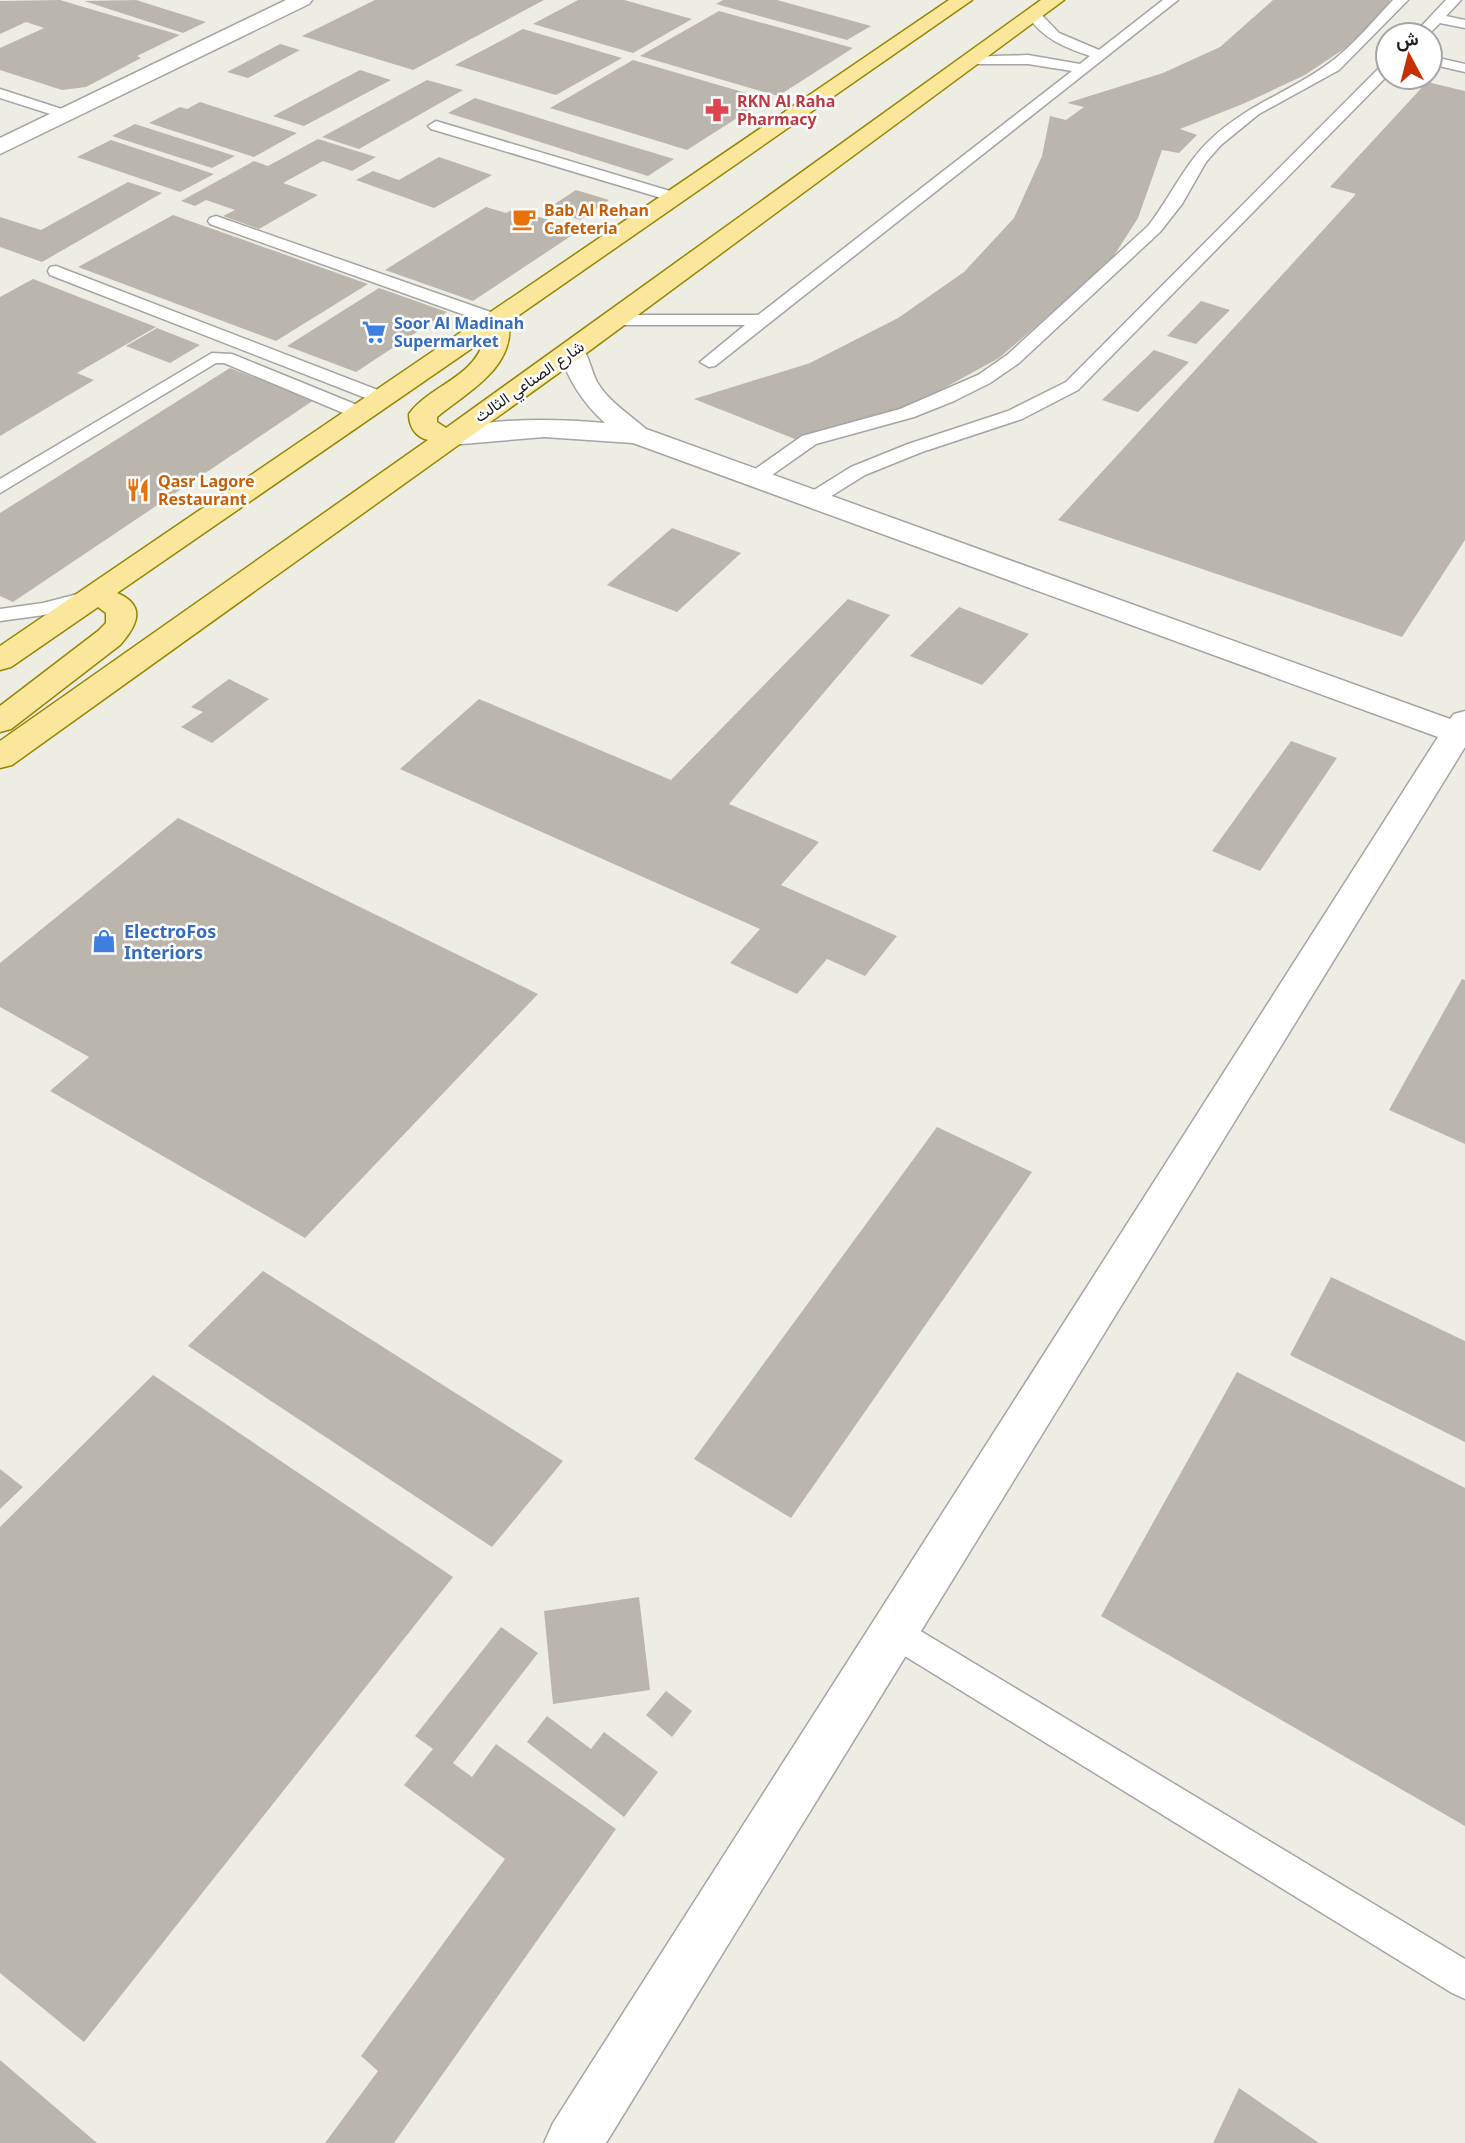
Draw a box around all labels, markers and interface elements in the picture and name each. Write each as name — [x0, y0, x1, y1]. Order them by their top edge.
north arrow — [1374, 21, 1444, 91]
text: ش — [1394, 25, 1420, 53]
place label: RKN Al Raha Pharmacy — [737, 90, 835, 130]
pharmacy icon: RKN Al Raha Pharmacy — [703, 96, 731, 124]
place label: Bab Al Rehan Cafeteria — [544, 199, 649, 239]
cafe icon: Bab Al Rehan Cafeteria — [510, 205, 538, 233]
place label: Soor Al Madinah Supermarket — [394, 312, 524, 352]
supermarket icon: Soor Al Madinah Supermarket — [360, 318, 388, 346]
street label: شارع الصناعي الثالث — [470, 335, 590, 429]
place label: Qasr Lagore Restaurant — [158, 470, 255, 510]
restaurant icon: Qasr Lagore Restaurant — [124, 476, 152, 504]
place label: ElectroFos Interiors — [124, 919, 216, 964]
shop icon: ElectroFos Interiors — [90, 927, 118, 955]

